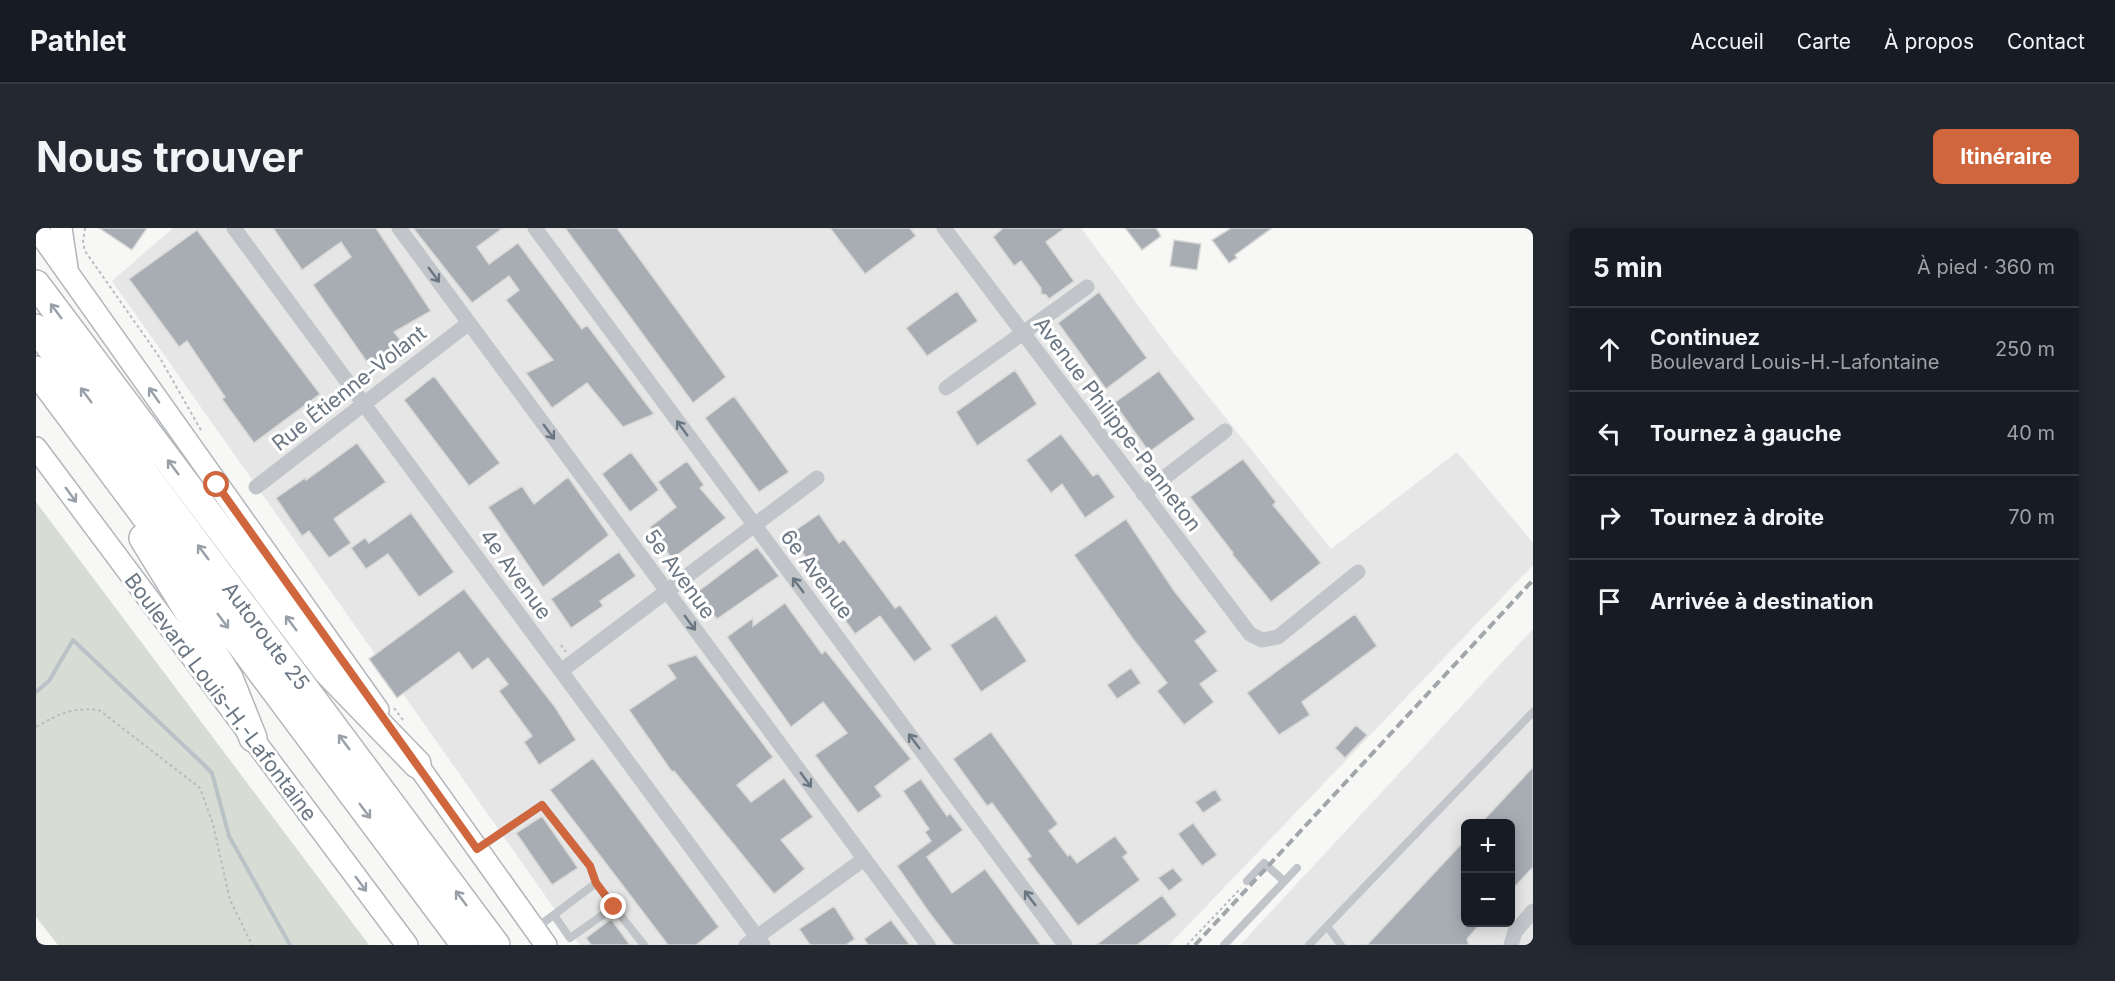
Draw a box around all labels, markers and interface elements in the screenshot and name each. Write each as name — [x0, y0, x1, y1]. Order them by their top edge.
text: Pathlet — [30, 24, 126, 58]
text: Accueil — [1690, 29, 1764, 54]
text: Carte — [1797, 29, 1851, 54]
text: À propos — [1884, 29, 1974, 54]
text: Contact — [2007, 29, 2085, 54]
button: Itinéraire — [1933, 129, 2079, 184]
text: Nous trouver — [36, 131, 303, 182]
text: 5 min — [1593, 252, 1663, 283]
text: À pied · 360 m — [1917, 255, 2055, 279]
one-way arrow — [427, 267, 440, 283]
one-way arrow — [50, 304, 63, 320]
street label: Avenue Philippe-Panneton — [1029, 312, 1207, 536]
street label: Rue Étienne-Volant — [266, 319, 431, 456]
text: Continuez — [1650, 324, 1760, 350]
icon: ahead — [1593, 333, 1626, 366]
text: 250 m — [1995, 337, 2055, 361]
text: Boulevard Louis-H.-Lafontaine — [1650, 350, 1939, 374]
one-way arrow — [80, 388, 93, 404]
one-way arrow — [148, 388, 160, 404]
icon: left — [1593, 417, 1626, 450]
one-way arrow — [676, 420, 688, 436]
text: Tournez à gauche — [1650, 420, 1842, 446]
text: 40 m — [2006, 421, 2055, 445]
one-way arrow — [543, 424, 556, 440]
one-way arrow — [167, 460, 179, 476]
route start — [203, 471, 229, 497]
one-way arrow — [65, 487, 77, 503]
icon: right — [1593, 501, 1626, 534]
text: Tournez à droite — [1650, 504, 1824, 530]
text: 70 m — [2008, 505, 2055, 529]
street label: 4e Avenue — [475, 524, 557, 624]
street label: 5e Avenue — [639, 524, 721, 624]
street label: 6e Avenue — [775, 525, 859, 623]
one-way arrow — [197, 544, 209, 560]
street label: Boulevard Louis-H.-Lafontaine — [120, 568, 322, 826]
street label: Autoroute 25 — [217, 577, 315, 695]
one-way arrow — [792, 577, 804, 593]
icon: arrive — [1593, 585, 1626, 618]
text: Arrivée à destination — [1650, 588, 1874, 614]
one-way arrow — [217, 613, 230, 629]
one-way arrow — [284, 615, 297, 631]
one-way arrow — [683, 615, 696, 631]
one-way arrow — [338, 734, 351, 750]
one-way arrow — [908, 734, 921, 750]
one-way arrow — [799, 772, 812, 788]
one-way arrow — [359, 803, 372, 819]
map controls — [1461, 819, 1515, 927]
button: + — [1461, 819, 1515, 873]
button: − — [1461, 873, 1515, 927]
one-way arrow — [355, 875, 367, 891]
one-way arrow — [1024, 890, 1037, 906]
one-way arrow — [455, 891, 467, 907]
route end — [600, 893, 626, 919]

